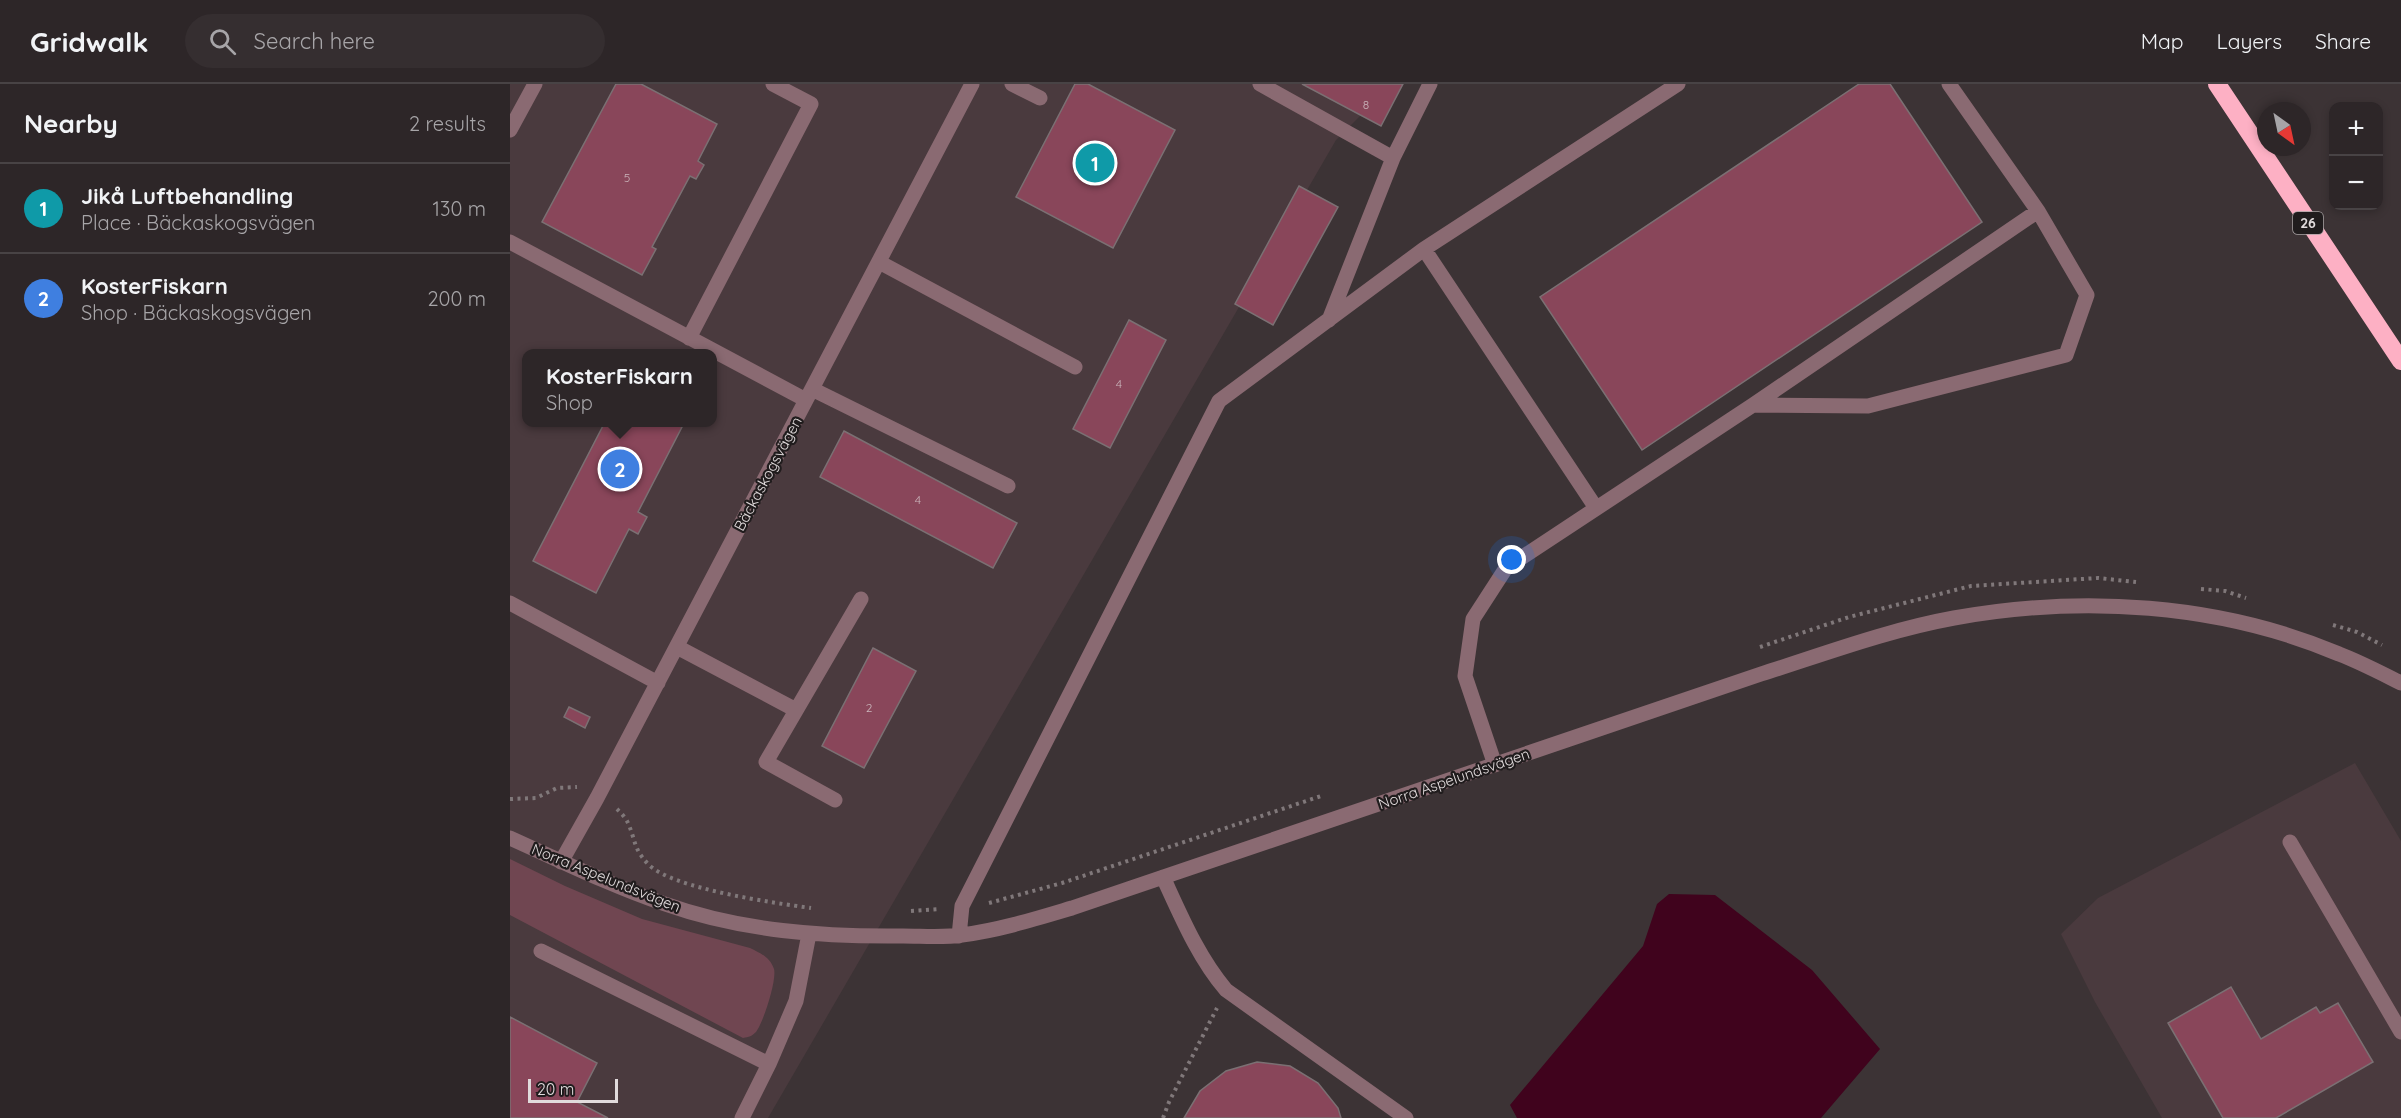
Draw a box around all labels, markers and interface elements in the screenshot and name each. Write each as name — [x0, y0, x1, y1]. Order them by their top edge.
search box — [185, 14, 605, 68]
text: Gridwalk — [30, 24, 149, 59]
icon: search — [206, 25, 239, 58]
text: Search here — [254, 27, 375, 55]
text: Map — [2141, 28, 2184, 54]
text: Layers — [2217, 28, 2282, 54]
text: Share — [2315, 28, 2371, 54]
house number: 8 — [1363, 97, 1369, 112]
north arrow — [2257, 102, 2311, 156]
map controls — [2329, 102, 2383, 210]
button: + — [2329, 102, 2383, 156]
text: Nearby — [24, 107, 118, 140]
text: 2 results — [409, 111, 486, 136]
pin: 1 — [1076, 140, 1114, 185]
button: − — [2329, 156, 2383, 210]
house number: 5 — [624, 170, 630, 185]
text: Jikå Luftbehandling — [81, 182, 293, 210]
text: 1 — [40, 196, 47, 221]
text: 130 m — [433, 196, 486, 221]
text: Place · Bäckaskogsvägen — [81, 210, 315, 235]
road number: 26 — [2293, 212, 2323, 234]
text: KosterFiskarn — [81, 272, 228, 300]
text: 2 — [38, 286, 49, 311]
text: 200 m — [427, 286, 486, 311]
text: Shop · Bäckaskogsvägen — [81, 300, 312, 325]
popup — [522, 349, 717, 427]
text: KosterFiskarn — [546, 362, 693, 390]
house number: 4 — [1116, 376, 1122, 391]
text: Shop — [546, 390, 593, 415]
street label: Bäckaskogsvägen — [729, 413, 806, 534]
pin: 2 — [600, 446, 640, 492]
house number: 4 — [915, 492, 921, 507]
your location — [1497, 545, 1526, 574]
house number: 2 — [866, 700, 873, 715]
street label: Norra Aspelundsvägen — [1376, 744, 1532, 813]
street label: Norra Aspelundsvägen — [529, 839, 683, 916]
scale bar — [528, 1076, 618, 1104]
text: 20 m — [537, 1079, 574, 1099]

